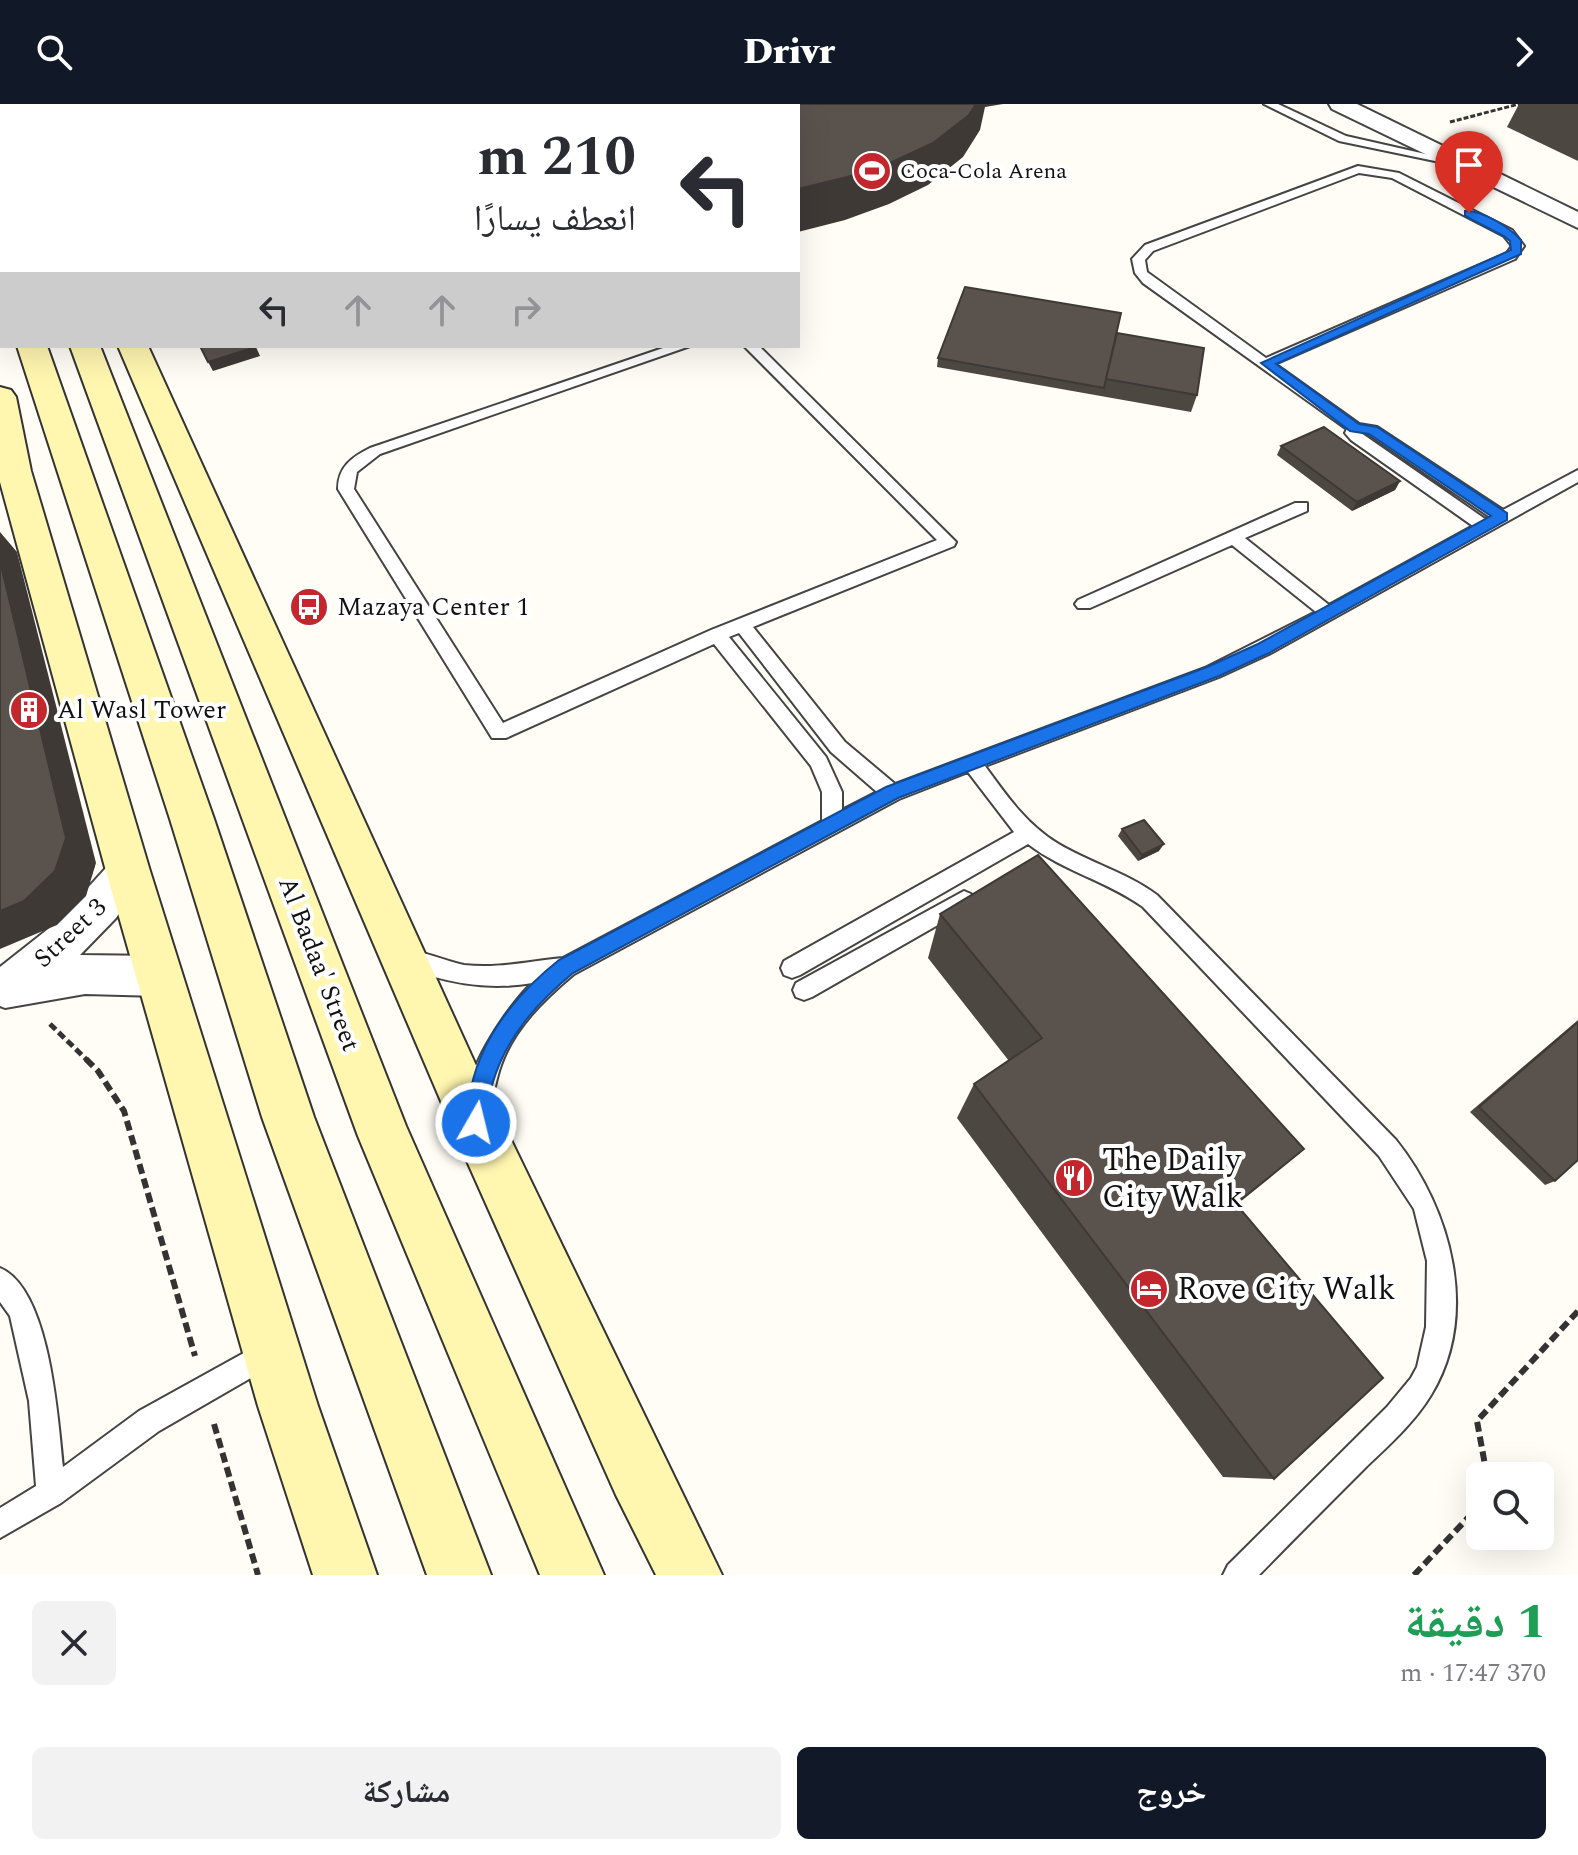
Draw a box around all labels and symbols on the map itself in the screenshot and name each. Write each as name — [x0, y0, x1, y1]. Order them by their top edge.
pin — [1435, 131, 1503, 213]
sports icon: Coca-Cola Arena — [851, 150, 893, 192]
place label: Coca-Cola Arena — [900, 155, 1067, 188]
bus stop icon: Mazaya Center 1 — [288, 586, 330, 628]
place label: Mazaya Center 1 — [337, 587, 529, 627]
building icon: Al Wasl Tower — [8, 689, 50, 731]
place label: Al Wasl Tower — [57, 690, 226, 730]
street label: Al Badaa' Street — [267, 871, 371, 1057]
street label: Street 3 — [24, 888, 116, 978]
position arrow — [434, 1081, 518, 1165]
place label: The Daily City Walk — [1102, 1136, 1243, 1222]
restaurant icon: The Daily City Walk — [1053, 1157, 1095, 1199]
place label: Rove City Walk — [1177, 1265, 1396, 1314]
hotel icon: Rove City Walk — [1128, 1268, 1170, 1310]

